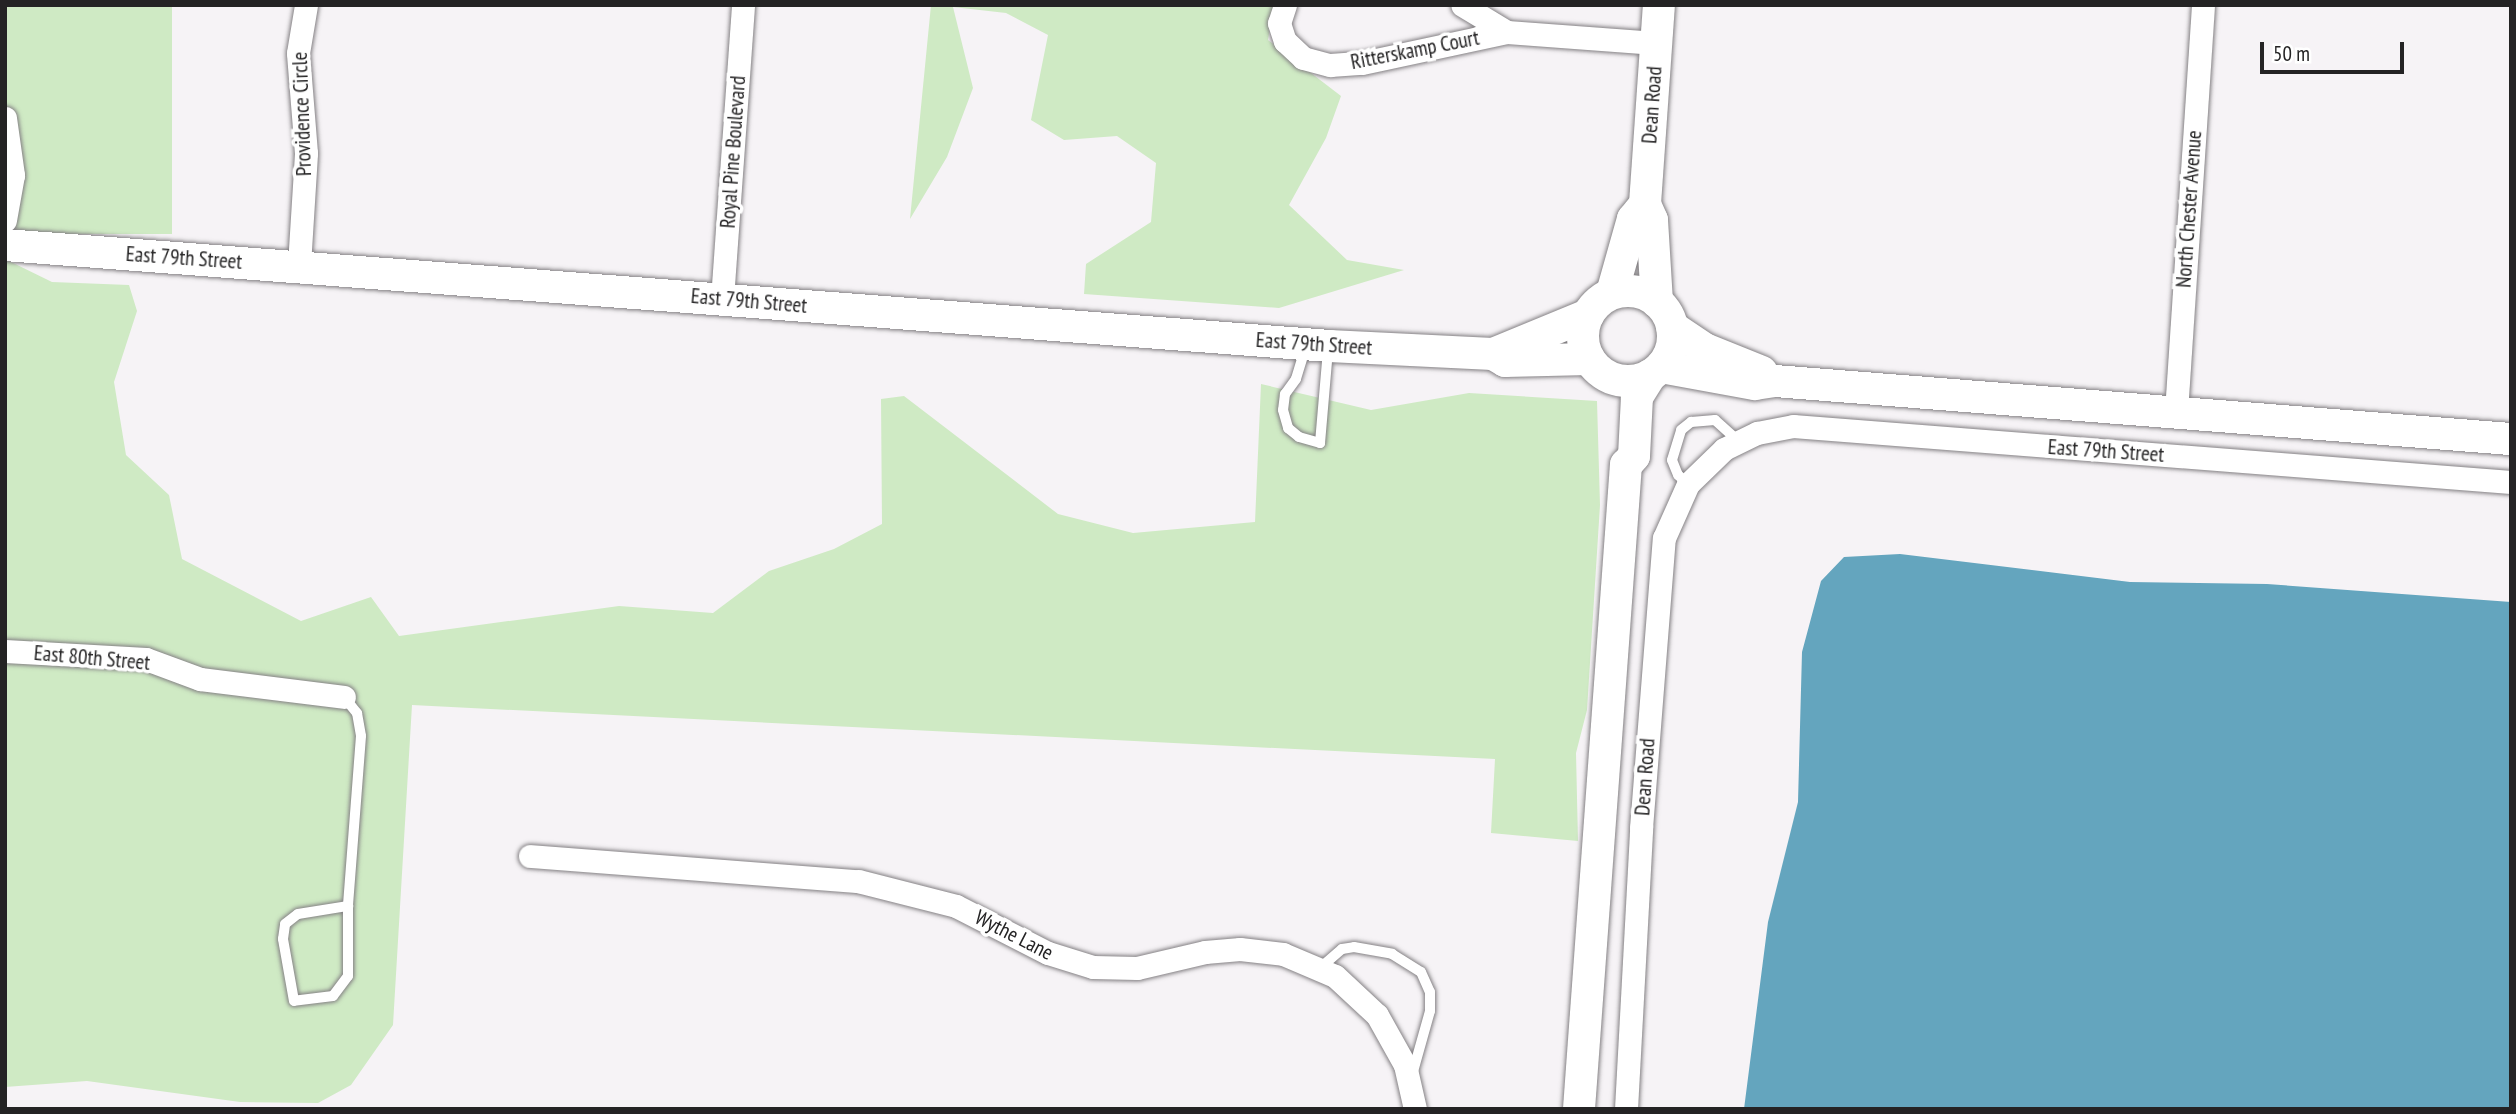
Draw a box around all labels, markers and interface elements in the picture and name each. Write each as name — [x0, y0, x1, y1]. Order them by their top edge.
street label: Ritterskamp Court — [1348, 25, 1482, 75]
scale bar — [2264, 28, 2408, 72]
text: 50 m — [2273, 40, 2310, 67]
street label: Providence Circle — [287, 51, 317, 177]
street label: Dean Road — [1637, 65, 1667, 145]
street label: Royal Pine Boulevard — [715, 75, 751, 229]
street label: North Chester Avenue — [2171, 129, 2207, 289]
street label: East 79th Street — [125, 241, 243, 275]
street label: East 79th Street — [690, 283, 808, 319]
street label: East 79th Street — [1255, 327, 1373, 361]
street label: East 79th Street — [2047, 434, 2165, 468]
street label: East 80th Street — [33, 640, 151, 676]
street label: Dean Road — [1630, 737, 1660, 817]
street label: Wythe Lane — [971, 905, 1057, 965]

